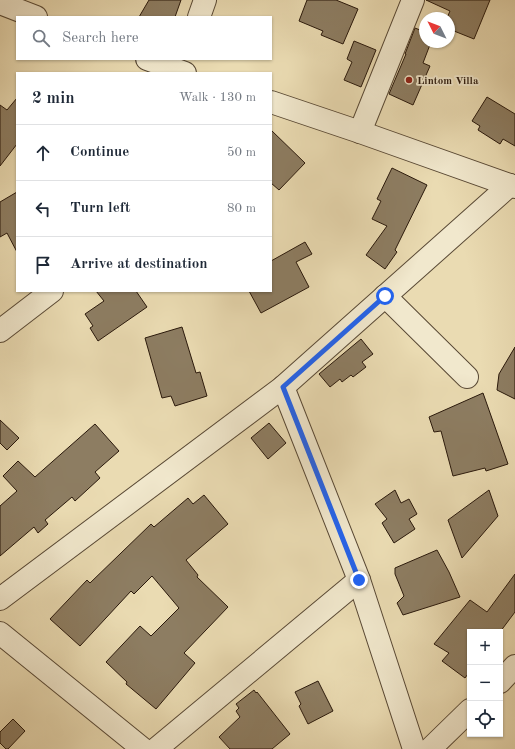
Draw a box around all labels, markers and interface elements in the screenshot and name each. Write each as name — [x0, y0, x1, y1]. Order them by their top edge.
north arrow — [419, 12, 455, 48]
search box — [16, 16, 272, 60]
icon: search — [30, 27, 52, 49]
text: Search here — [62, 31, 139, 46]
marker: Lintom Villa — [404, 75, 414, 85]
place label: Lintom Villa — [417, 76, 479, 87]
text: 2 min — [32, 90, 75, 107]
text: Walk · 130 m — [179, 91, 256, 104]
icon: ahead — [32, 142, 54, 164]
text: Continue — [70, 145, 129, 160]
text: 50 m — [227, 146, 256, 159]
icon: left — [32, 198, 54, 220]
text: Turn left — [70, 201, 130, 216]
text: 80 m — [227, 202, 256, 215]
icon: arrive — [32, 254, 54, 276]
text: Arrive at destination — [70, 257, 208, 272]
route start — [376, 287, 394, 305]
route end — [350, 571, 368, 589]
map controls — [467, 629, 503, 737]
button: + — [467, 629, 503, 665]
button: − — [467, 665, 503, 701]
button: locate — [467, 701, 503, 737]

